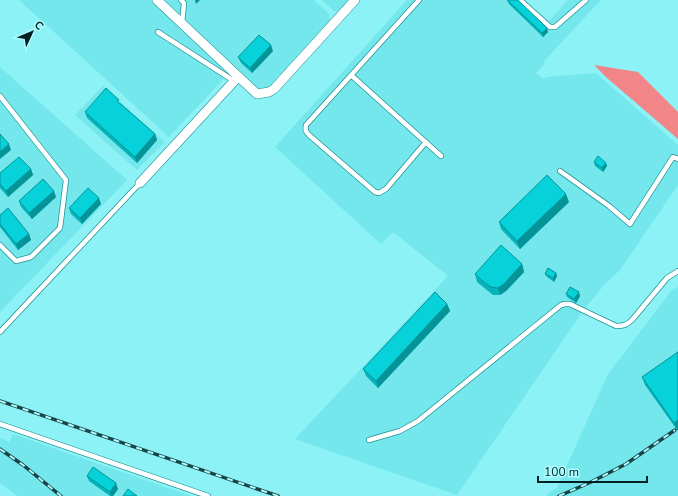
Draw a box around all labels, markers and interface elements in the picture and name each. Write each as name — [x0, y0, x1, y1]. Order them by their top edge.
north arrow — [12, 12, 52, 52]
text: С — [31, 17, 47, 34]
scale bar — [538, 458, 647, 484]
text: 100 m — [544, 464, 579, 480]

